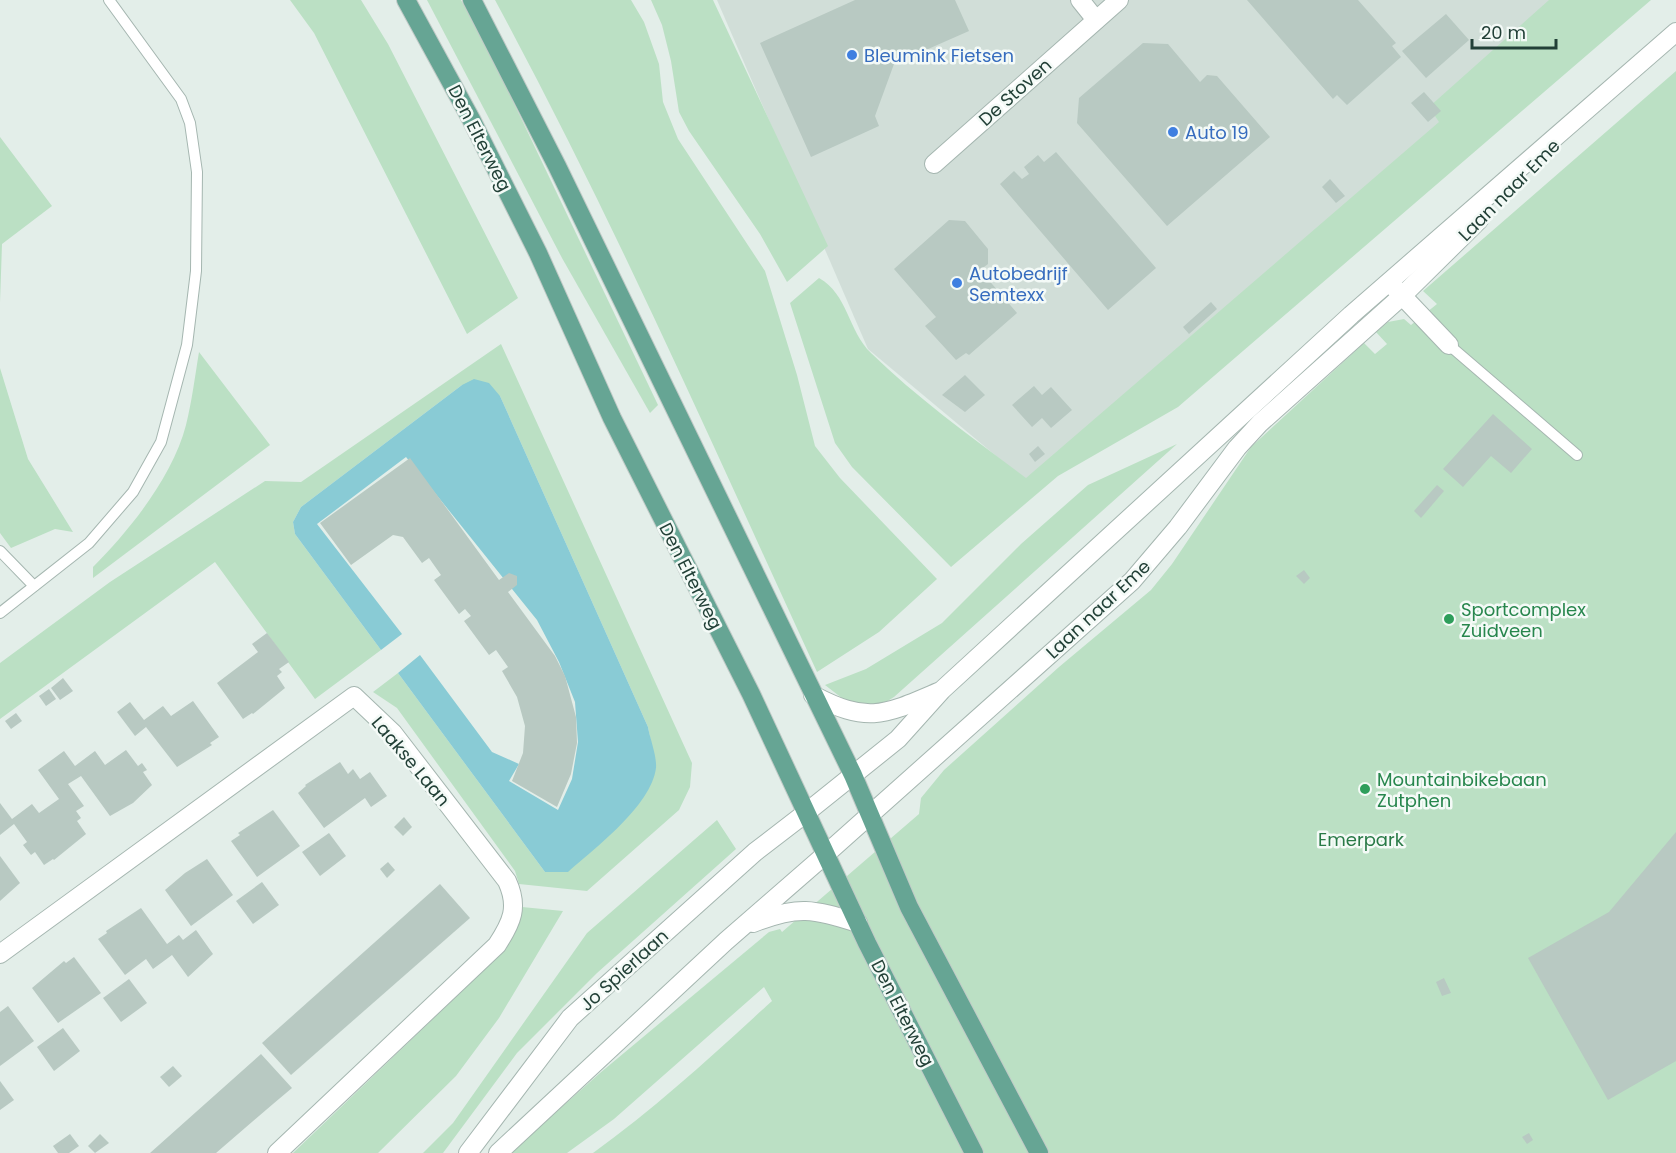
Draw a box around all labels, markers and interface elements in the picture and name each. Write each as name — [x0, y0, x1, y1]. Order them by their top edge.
scale bar — [1472, 12, 1556, 50]
text: 20 m — [1481, 20, 1526, 45]
place label: Bleumink Fietsen — [864, 43, 1014, 68]
marker: Bleumink Fietsen — [845, 48, 859, 62]
street label: De Stoven — [973, 53, 1057, 131]
street label: Den Elterweg — [442, 80, 518, 196]
place label: Auto 19 — [1185, 120, 1249, 145]
marker: Auto 19 — [1166, 125, 1180, 139]
street label: Laan naar Eme — [1453, 134, 1565, 246]
place label: Autobedrijf Semtexx — [969, 261, 1068, 307]
marker: Autobedrijf Semtexx — [950, 276, 964, 290]
street label: Den Elterweg — [653, 518, 729, 634]
street label: Laan naar Eme — [1040, 554, 1156, 664]
place label: Sportcomplex Zuidveen — [1461, 597, 1586, 643]
marker: Sportcomplex Zuidveen — [1442, 612, 1456, 626]
street label: Laakse Laan — [366, 711, 456, 811]
place label: Mountainbikebaan Zutphen — [1377, 767, 1547, 813]
marker: Mountainbikebaan Zutphen — [1358, 782, 1372, 796]
park label: Emerpark — [1318, 827, 1405, 852]
street label: Jo Spierlaan — [574, 924, 674, 1016]
street label: Den Elterweg — [865, 955, 941, 1071]

